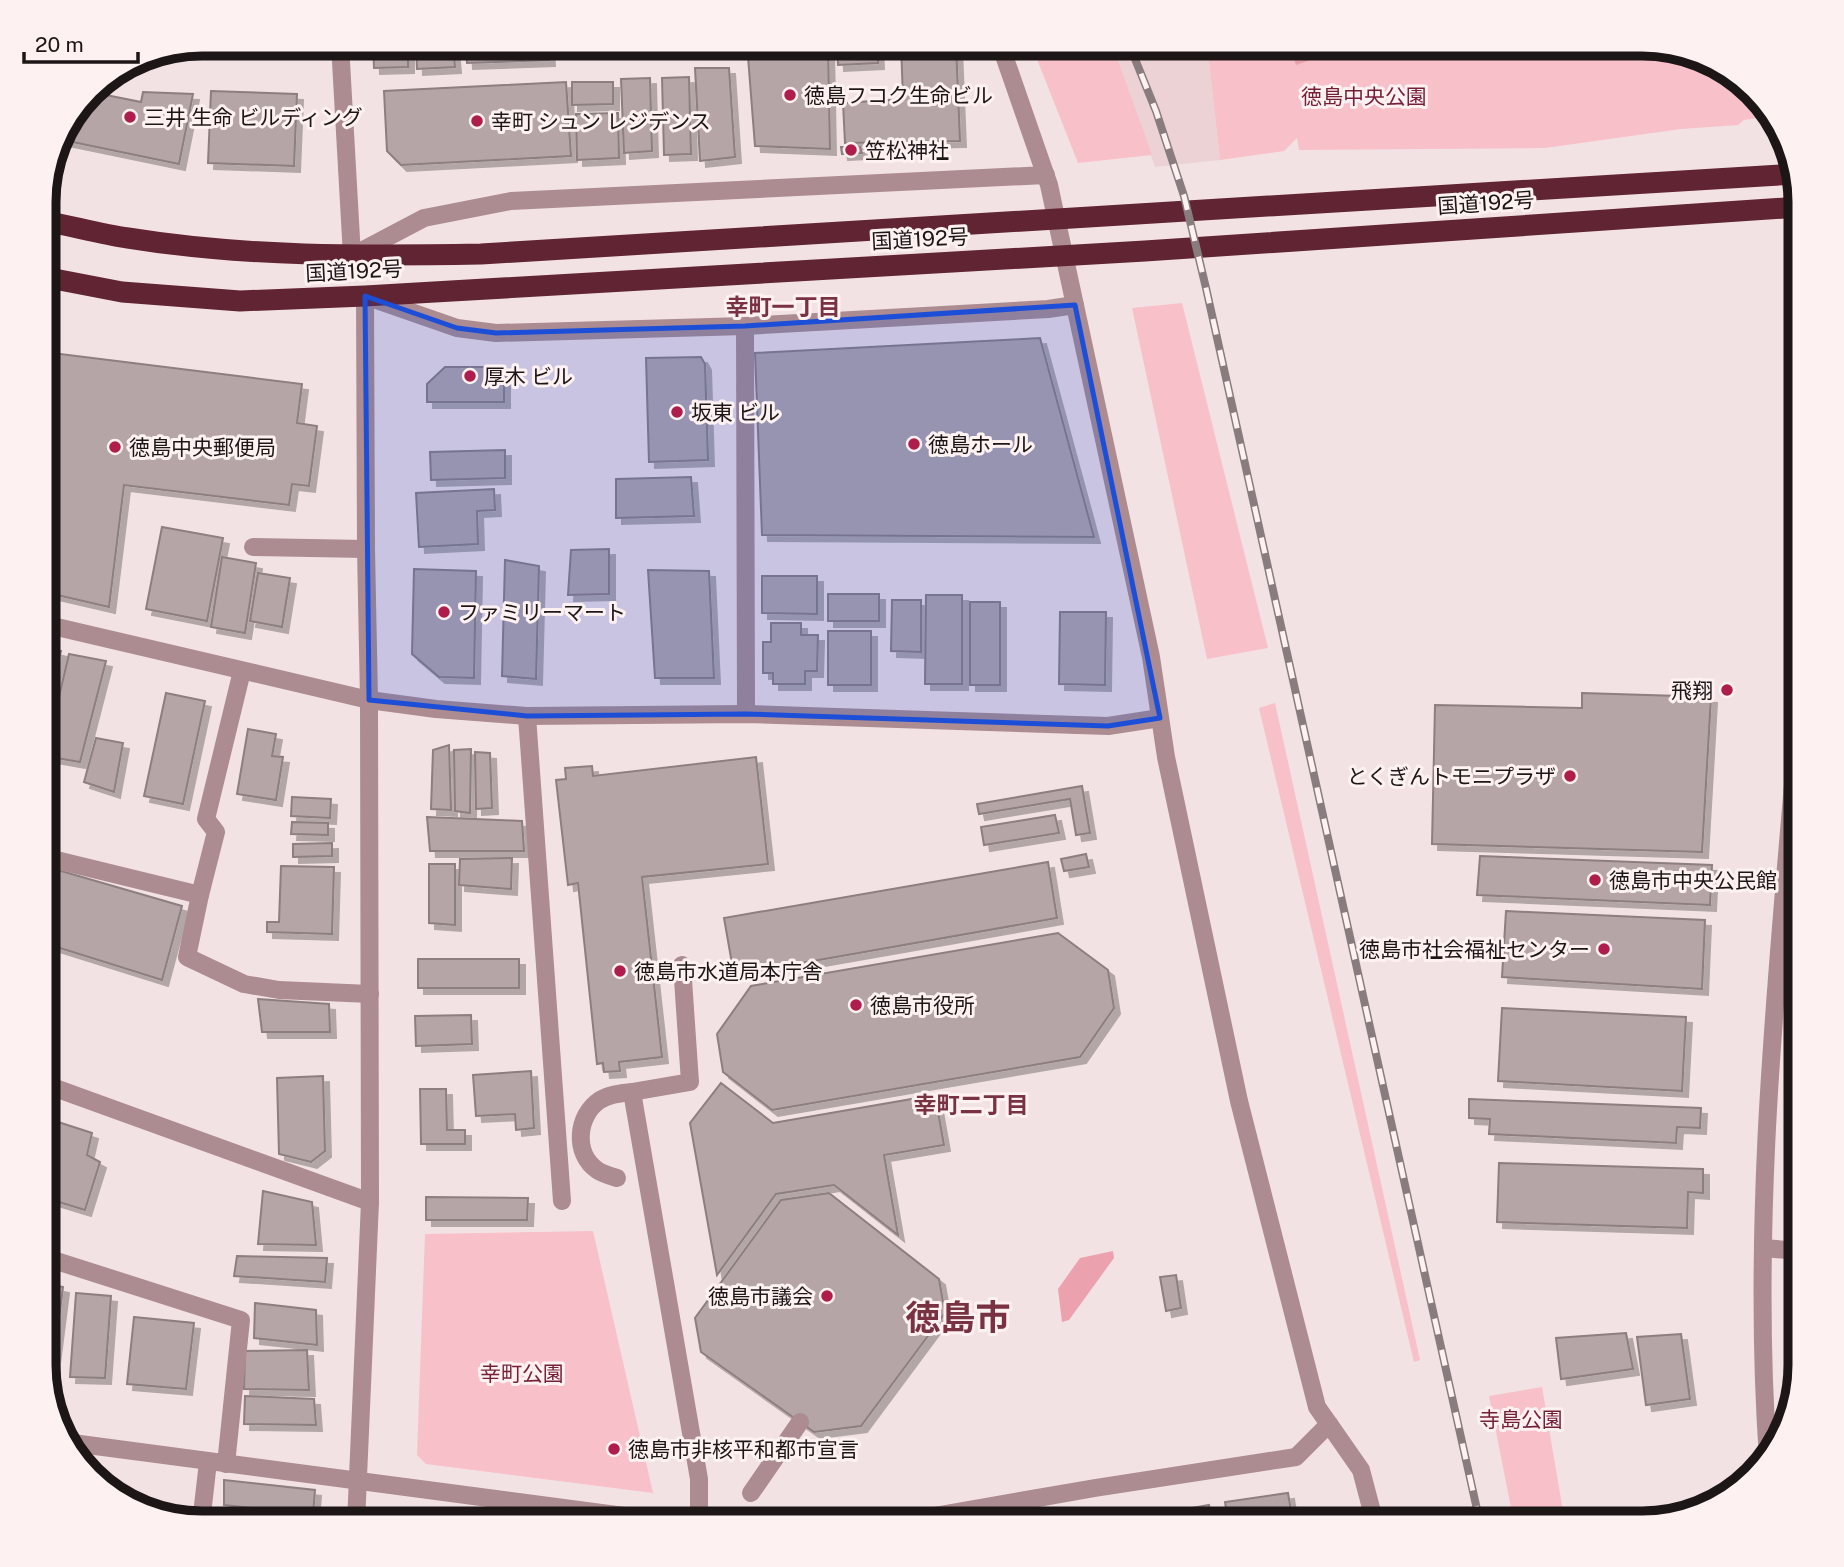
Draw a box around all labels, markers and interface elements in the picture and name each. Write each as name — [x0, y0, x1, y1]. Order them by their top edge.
scale bar — [24, 21, 138, 65]
text: 20 m — [35, 32, 84, 57]
place label: 徳島フコク生命ビル — [804, 83, 993, 108]
park label: 徳島中央公園 — [1301, 84, 1427, 109]
marker: 徳島フコク生命ビル — [782, 87, 798, 103]
place label: 三井 生命 ビルディング — [144, 105, 363, 130]
marker: 三井 生命 ビルディング — [122, 109, 138, 125]
place label: 幸町 シュン レジデンス — [491, 109, 711, 134]
marker: 幸町 シュン レジデンス — [469, 113, 485, 129]
place label: 笠松神社 — [865, 138, 949, 163]
marker: 笠松神社 — [843, 142, 859, 158]
street label: 国道192号 — [1437, 187, 1535, 219]
street label: 国道192号 — [871, 224, 969, 254]
street label: 国道192号 — [305, 256, 403, 286]
district label: 幸町一丁目 — [726, 293, 841, 320]
place label: 厚木 ビル — [484, 364, 573, 389]
marker: 厚木 ビル — [462, 368, 478, 384]
place label: 坂東 ビル — [691, 400, 780, 425]
marker: 坂東 ビル — [669, 404, 685, 420]
place label: 徳島ホール — [928, 432, 1033, 457]
place label: 徳島中央郵便局 — [129, 435, 276, 460]
marker: 徳島ホール — [906, 436, 922, 452]
marker: 徳島中央郵便局 — [107, 439, 123, 455]
place label: ファミリーマート — [458, 600, 626, 625]
marker: ファミリーマート — [436, 604, 452, 620]
place label: 飛翔 — [1671, 678, 1713, 703]
marker: 飛翔 — [1719, 682, 1735, 698]
place label: とくぎんトモニプラザ — [1347, 764, 1556, 789]
marker: とくぎんトモニプラザ — [1562, 768, 1578, 784]
place label: 徳島市中央公民館 — [1609, 868, 1777, 893]
marker: 徳島市中央公民館 — [1587, 872, 1603, 888]
place label: 徳島市社会福祉センター — [1359, 937, 1590, 962]
marker: 徳島市社会福祉センター — [1596, 941, 1612, 957]
place label: 徳島市水道局本庁舎 — [634, 959, 823, 984]
marker: 徳島市水道局本庁舎 — [612, 963, 628, 979]
place label: 徳島市役所 — [870, 993, 975, 1018]
marker: 徳島市役所 — [848, 997, 864, 1013]
district label: 幸町二丁目 — [914, 1091, 1029, 1118]
place label: 徳島市議会 — [708, 1284, 813, 1309]
marker: 徳島市議会 — [819, 1288, 835, 1304]
district label: 徳島市 — [905, 1297, 1011, 1338]
park label: 幸町公園 — [480, 1361, 564, 1386]
park label: 寺島公園 — [1479, 1407, 1563, 1432]
place label: 徳島市非核平和都市宣言 — [628, 1437, 859, 1462]
marker: 徳島市非核平和都市宣言 — [606, 1441, 622, 1457]

